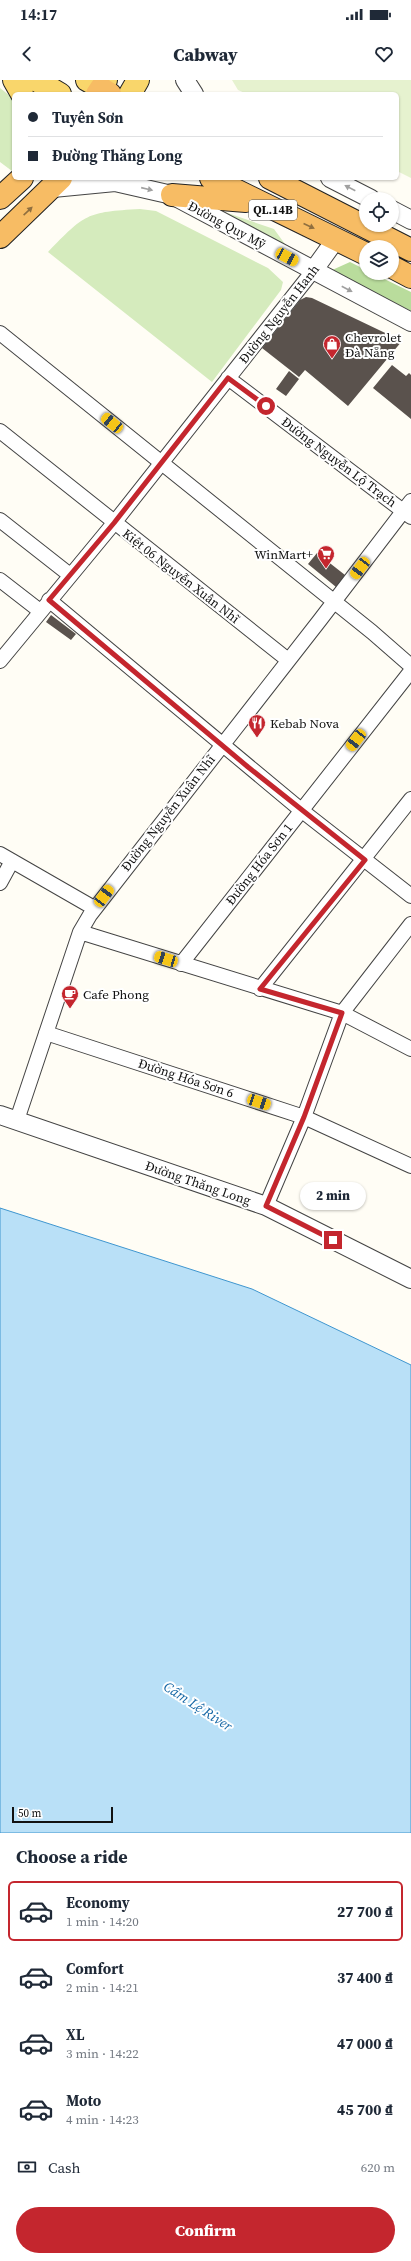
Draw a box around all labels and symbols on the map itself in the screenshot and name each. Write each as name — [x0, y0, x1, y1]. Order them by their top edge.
one-way arrow — [344, 185, 356, 192]
one-way arrow — [141, 187, 153, 193]
street label: Đường Quy Mỹ — [185, 197, 269, 253]
road number: QL.14B — [249, 200, 297, 220]
one-way arrow — [23, 206, 34, 215]
one-way arrow — [303, 223, 314, 229]
car — [274, 246, 300, 268]
street label: Đường Nguyễn Hanh — [235, 261, 323, 367]
one-way arrow — [341, 286, 353, 292]
place label: Chevrolet Đà Nẵng — [345, 329, 402, 361]
shop icon: Chevrolet Đà Nẵng — [322, 334, 342, 359]
route start — [257, 397, 275, 415]
car — [99, 411, 125, 435]
street label: Đường Nguyễn Lộ Trạch — [278, 413, 400, 511]
street label: Kiệt 06 Nguyễn Xuân Nhĩ — [119, 525, 244, 628]
supermarket icon: WinMart+ — [316, 544, 336, 569]
place label: WinMart+ — [254, 546, 313, 563]
car — [348, 555, 372, 581]
restaurant icon: Kebab Nova — [247, 713, 267, 738]
place label: Kebab Nova — [270, 715, 339, 732]
car — [344, 727, 368, 753]
street label: Đường Nguyễn Xuân Nhĩ — [117, 751, 219, 875]
street label: Đường Hóa Sơn 1 — [222, 820, 296, 908]
car — [92, 883, 116, 909]
car — [153, 950, 179, 968]
cafe icon: Cafe Phong — [60, 984, 80, 1009]
place label: Cafe Phong — [83, 986, 149, 1003]
street label: Đường Hóa Sơn 6 — [136, 1055, 236, 1101]
car — [246, 1093, 272, 1111]
street label: Đường Thăng Long — [143, 1157, 253, 1209]
callout: 2 min — [300, 1182, 366, 1210]
route end — [324, 1231, 342, 1249]
water label: Cẩm Lệ River — [160, 1676, 237, 1736]
scale bar — [12, 1805, 113, 1824]

